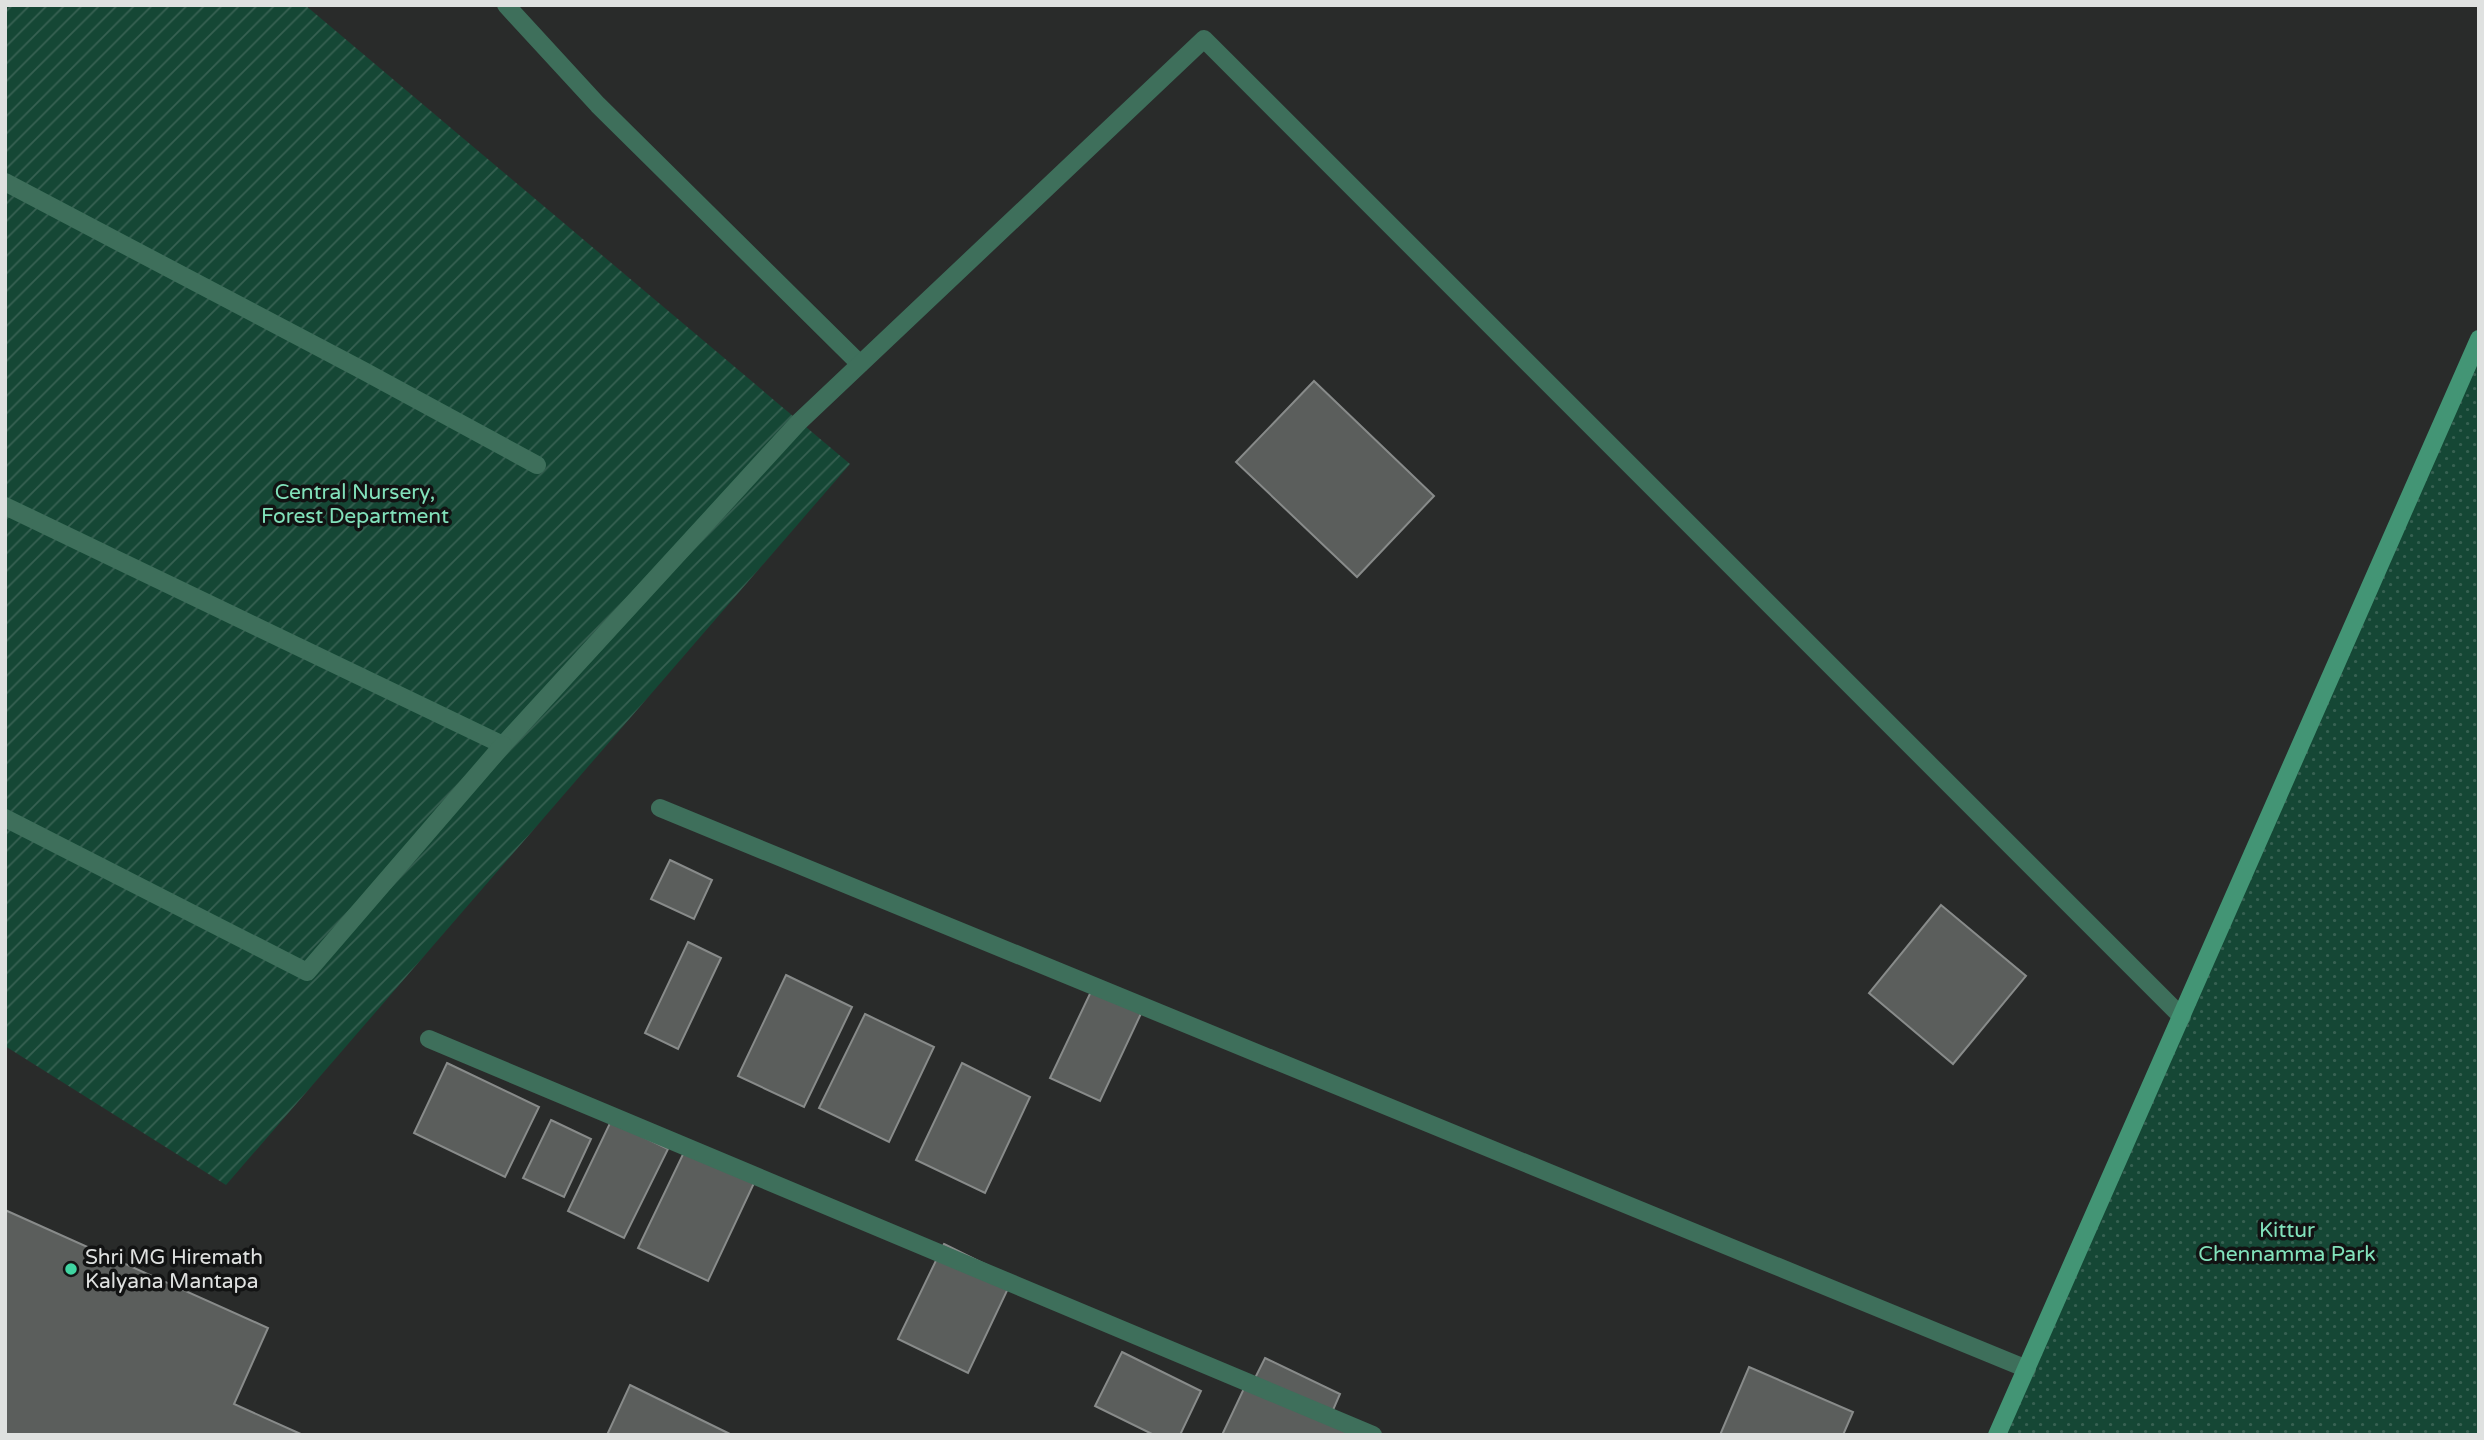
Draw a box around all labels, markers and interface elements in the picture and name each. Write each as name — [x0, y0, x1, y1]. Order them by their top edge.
park label: Central Nursery, Forest Department — [261, 480, 449, 529]
park label: Kittur Chennamma Park — [2198, 1218, 2376, 1267]
place label: Shri MG Hiremath Kalyana Mantapa — [85, 1245, 263, 1294]
marker: Shri MG Hiremath Kalyana Mantapa — [63, 1261, 79, 1277]

